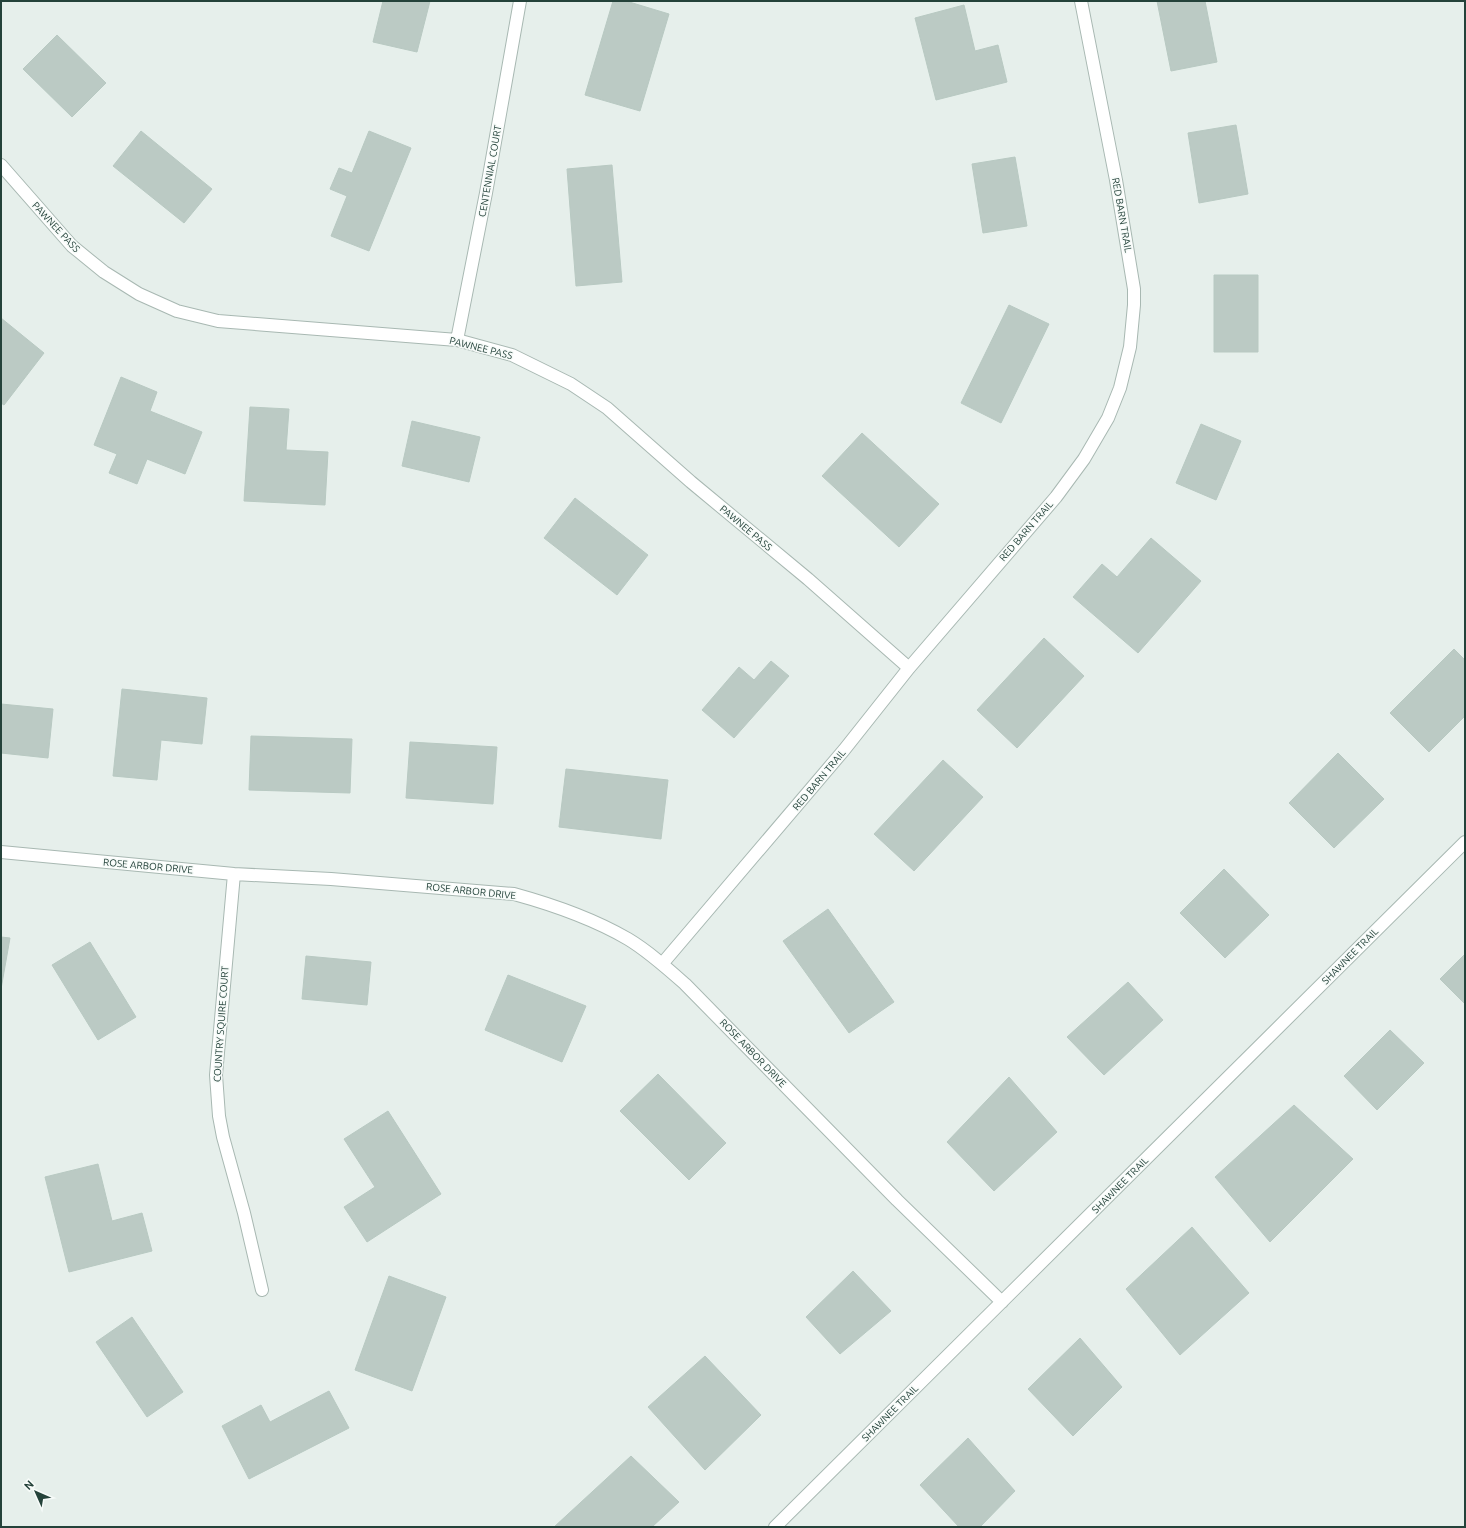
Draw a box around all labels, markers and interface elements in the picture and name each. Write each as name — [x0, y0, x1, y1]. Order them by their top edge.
street label: CENTENNIAL COURT — [476, 124, 504, 218]
street label: RED BARN TRAIL — [1110, 177, 1134, 253]
street label: PAWNEE PASS — [30, 200, 82, 254]
street label: PAWNEE PASS — [448, 335, 514, 361]
street label: RED BARN TRAIL — [997, 499, 1055, 563]
street label: PAWNEE PASS — [718, 503, 774, 553]
street label: RED BARN TRAIL — [790, 747, 848, 813]
street label: ROSE ARBOR DRIVE — [103, 857, 194, 875]
street label: ROSE ARBOR DRIVE — [426, 881, 517, 901]
street label: SHAWNEE TRAIL — [1320, 926, 1380, 986]
street label: COUNTRY SQUIRE COURT — [211, 965, 231, 1082]
street label: ROSE ARBOR DRIVE — [718, 1017, 789, 1090]
street label: SHAWNEE TRAIL — [1090, 1155, 1150, 1215]
street label: SHAWNEE TRAIL — [860, 1383, 920, 1443]
north arrow — [16, 1472, 56, 1512]
text: N — [22, 1478, 36, 1492]

